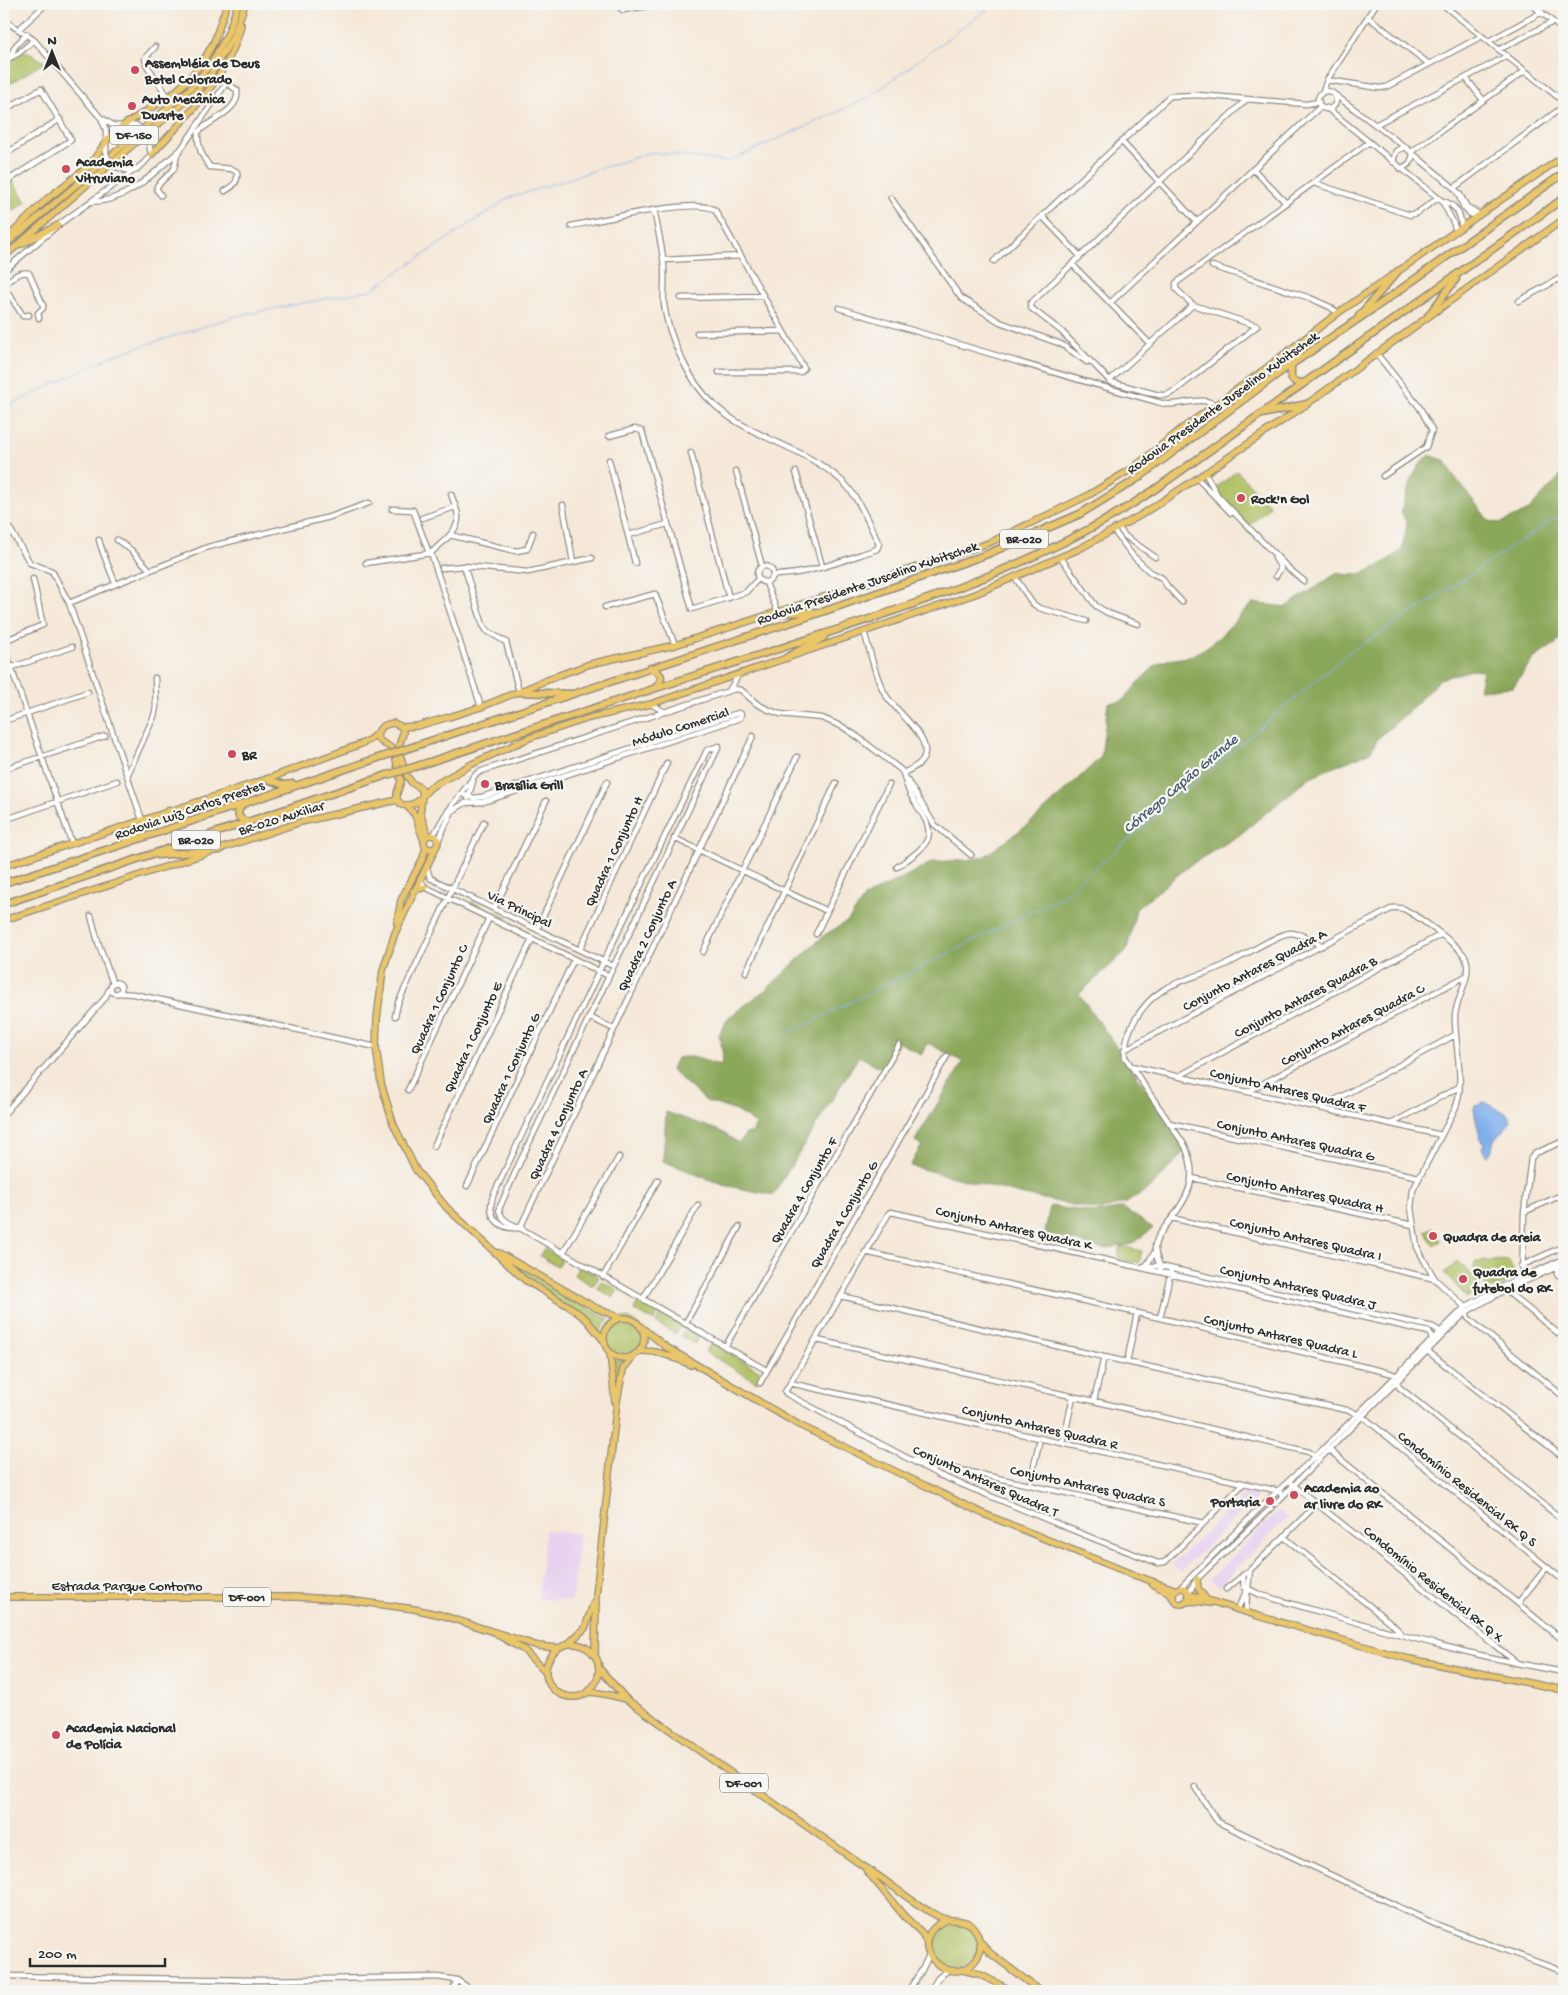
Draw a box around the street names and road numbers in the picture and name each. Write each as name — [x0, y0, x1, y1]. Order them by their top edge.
road number: DF-150 — [110, 126, 158, 144]
street label: Rodovia Presidente Juscelino Kubitschek — [1124, 328, 1324, 479]
road number: BR-020 — [1000, 530, 1048, 548]
street label: Rodovia Presidente Juscelino Kubitschek — [755, 538, 982, 630]
street label: Módulo Comercial — [630, 705, 731, 752]
street label: Rodovia Luiz Carlos Prestes — [113, 778, 268, 845]
street label: Quadra 1 Conjunto H — [582, 793, 649, 910]
street label: BR-020 Auxiliar — [236, 798, 328, 841]
road number: BR-020 — [172, 830, 220, 850]
street label: Quadra 2 Conjunto A — [615, 877, 682, 995]
street label: Via Principal — [483, 887, 554, 933]
street label: Conjunto Antares Quadra A — [1180, 926, 1331, 1016]
street label: Quadra 1 Conjunto C — [407, 941, 474, 1058]
street label: Conjunto Antares Quadra B — [1232, 953, 1381, 1043]
street label: Quadra 1 Conjunto E — [441, 979, 508, 1096]
street label: Conjunto Antares Quadra C — [1279, 981, 1429, 1071]
street label: Quadra 1 Conjunto G — [479, 1010, 546, 1127]
street label: Conjunto Antares Quadra F — [1208, 1065, 1368, 1118]
street label: Quadra 4 Conjunto A — [526, 1066, 593, 1184]
street label: Conjunto Antares Quadra G — [1215, 1116, 1377, 1167]
street label: Quadra 4 Conjunto F — [768, 1134, 843, 1248]
street label: Quadra 4 Conjunto G — [807, 1157, 884, 1272]
street label: Conjunto Antares Quadra H — [1224, 1168, 1386, 1219]
street label: Conjunto Antares Quadra K — [934, 1203, 1094, 1256]
street label: Conjunto Antares Quadra I — [1228, 1215, 1383, 1266]
street label: Conjunto Antares Quadra J — [1218, 1262, 1378, 1315]
street label: Conjunto Antares Quadra L — [1202, 1311, 1360, 1364]
street label: Conjunto Antares Quadra R — [960, 1402, 1120, 1455]
street label: Condomínio Residencial RK Q S — [1393, 1428, 1540, 1552]
street label: Conjunto Antares Quadra T — [910, 1442, 1061, 1522]
street label: Conjunto Antares Quadra S — [1008, 1463, 1167, 1512]
street label: Condomínio Residencial RK Q X — [1359, 1523, 1506, 1647]
street label: Estrada Parque Contorno — [52, 1579, 202, 1596]
road number: DF-001 — [223, 1588, 271, 1606]
road number: DF-001 — [720, 1774, 768, 1792]

